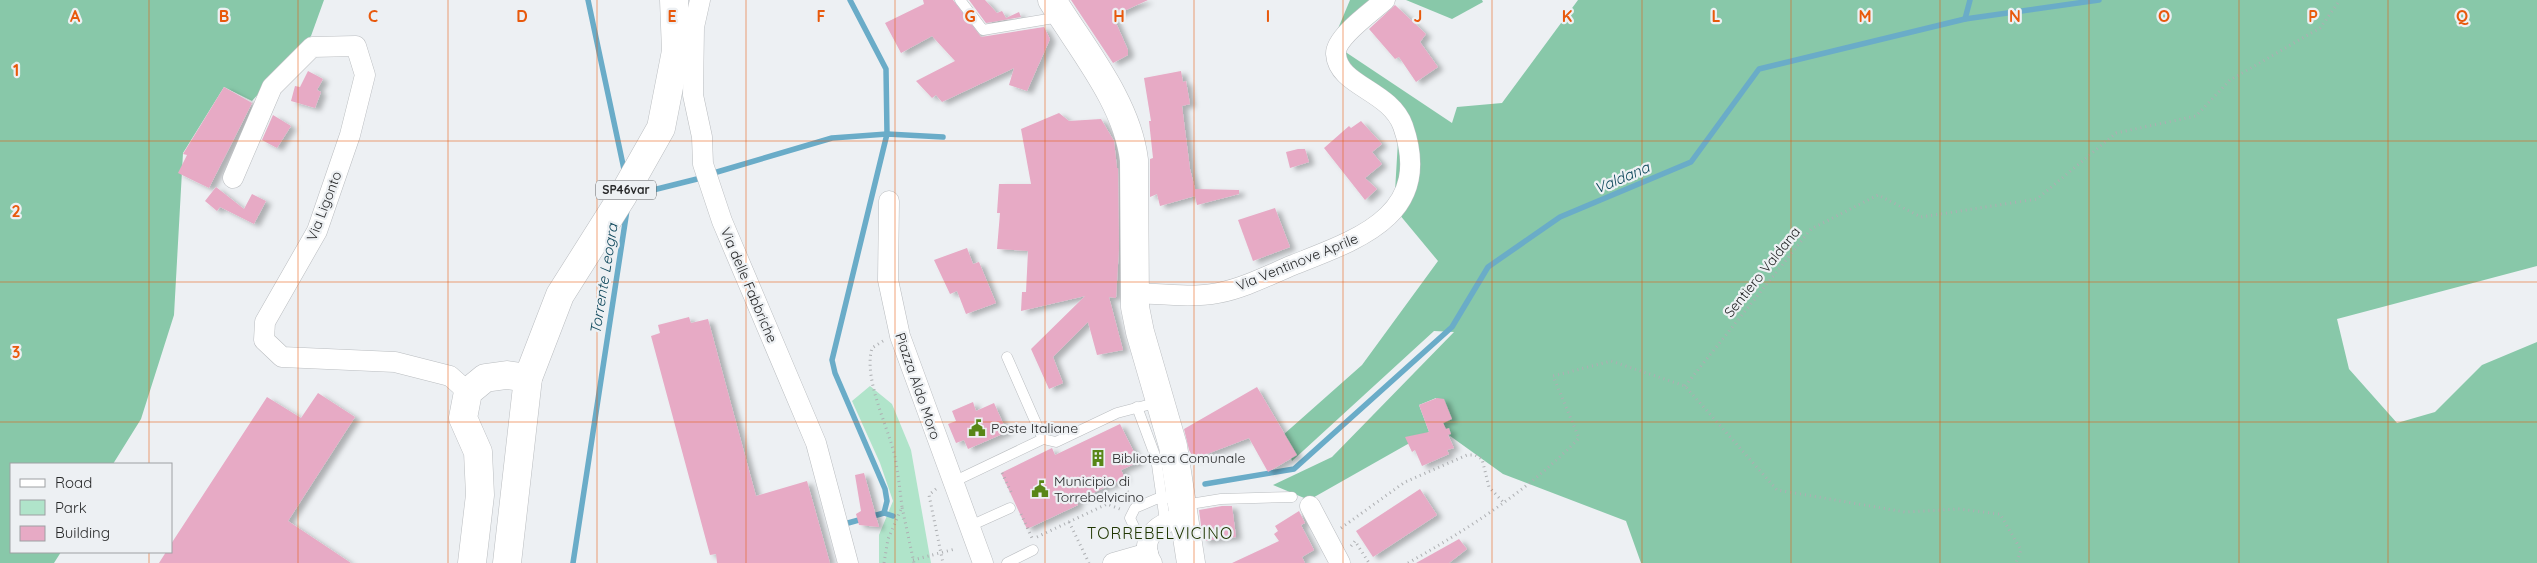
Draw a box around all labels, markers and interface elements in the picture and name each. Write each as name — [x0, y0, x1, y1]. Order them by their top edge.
text: A — [70, 6, 81, 26]
text: B — [219, 6, 229, 26]
text: C — [368, 6, 378, 26]
text: D — [516, 6, 528, 26]
text: E — [667, 6, 677, 26]
text: F — [817, 6, 826, 26]
text: G — [964, 6, 976, 26]
text: H — [1113, 6, 1125, 26]
text: I — [1266, 6, 1270, 26]
text: J — [1414, 6, 1422, 26]
text: K — [1562, 6, 1572, 26]
text: L — [1712, 6, 1721, 26]
text: M — [1858, 6, 1872, 26]
text: N — [2009, 6, 2021, 26]
text: O — [2158, 6, 2170, 26]
text: P — [2308, 6, 2318, 26]
text: Q — [2456, 6, 2469, 26]
text: 1 — [13, 60, 19, 80]
water label: Valdana — [1591, 157, 1653, 198]
street label: Via Ligonto — [302, 169, 346, 243]
road number: SP46var — [596, 180, 656, 200]
text: 2 — [11, 201, 21, 221]
water label: Torrente Leogra — [585, 221, 622, 336]
street label: Sentiero Valdana — [1720, 223, 1804, 321]
street label: Via delle Fabbriche — [717, 225, 781, 345]
street label: Via Ventinove Aprile — [1233, 229, 1361, 295]
street label: Piazza Aldo Moro — [891, 330, 945, 442]
text: 3 — [12, 342, 20, 362]
public building icon: Poste Italiane — [967, 418, 987, 438]
place label: Poste Italiane — [991, 419, 1078, 437]
building icon: Biblioteca Comunale — [1088, 448, 1108, 468]
place label: Biblioteca Comunale — [1112, 449, 1245, 467]
legend — [10, 463, 172, 553]
place label: Municipio di Torrebelvicino — [1054, 472, 1144, 506]
text: Road — [55, 473, 92, 492]
public building icon: Municipio di Torrebelvicino — [1030, 479, 1050, 499]
text: Park — [55, 498, 87, 517]
text: Building — [55, 523, 110, 542]
district label: TORREBELVICINO — [1087, 523, 1233, 543]

